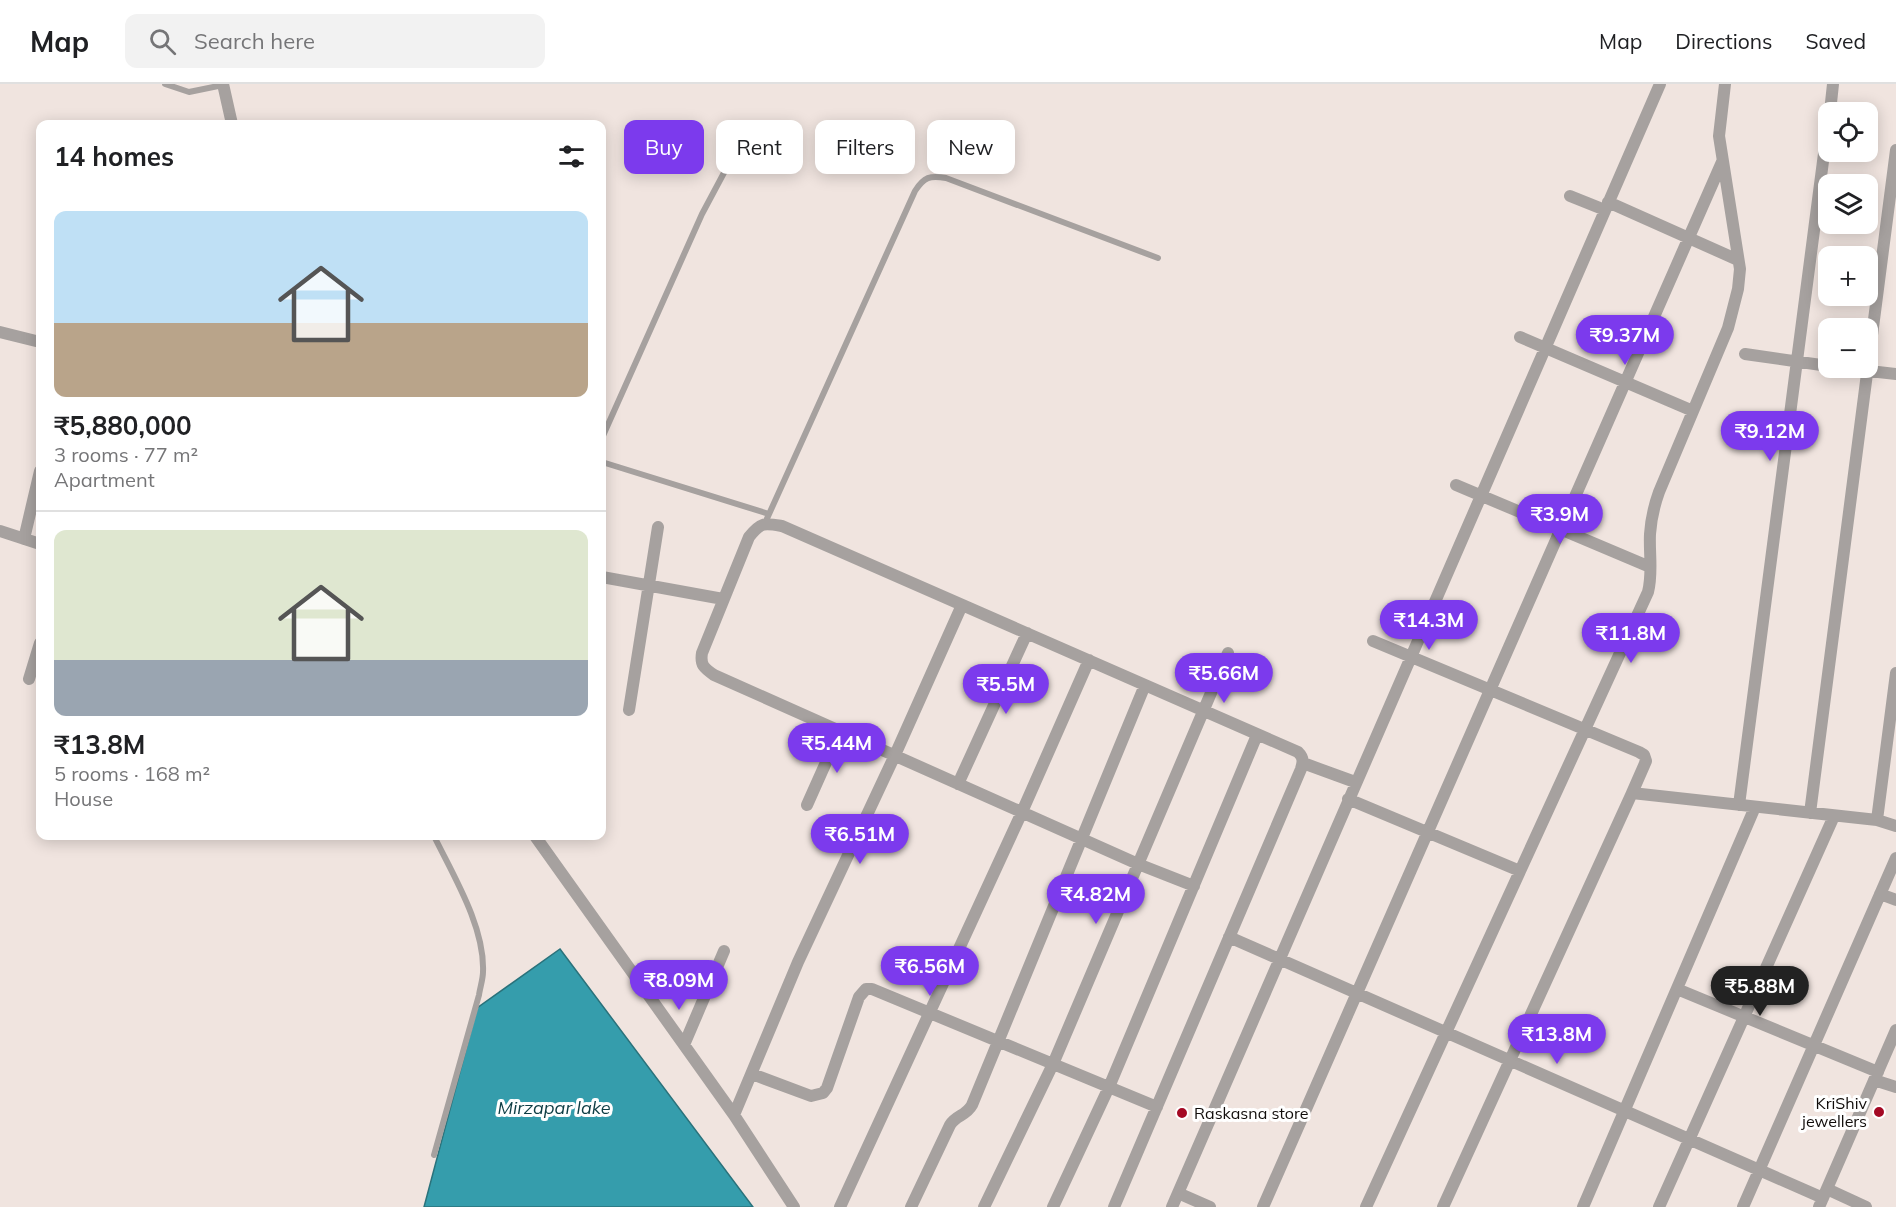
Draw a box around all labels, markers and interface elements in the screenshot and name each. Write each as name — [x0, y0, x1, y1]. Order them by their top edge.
search box — [125, 14, 545, 68]
text: Map — [30, 24, 89, 59]
icon: search — [146, 25, 179, 58]
text: Search here — [194, 27, 315, 55]
text: Map — [1599, 28, 1642, 54]
text: Directions — [1675, 28, 1772, 54]
text: Saved — [1805, 28, 1866, 54]
map controls — [1818, 102, 1878, 378]
button: locate — [1818, 102, 1878, 162]
chip: Buy — [624, 120, 704, 174]
chip: Rent — [716, 120, 803, 174]
chip: Filters — [815, 120, 915, 174]
chip: New — [927, 120, 1015, 174]
text: 14 homes — [54, 140, 174, 173]
icon: filters — [555, 140, 588, 173]
button: layers — [1818, 174, 1878, 234]
button: + — [1818, 246, 1878, 306]
icon: home — [267, 250, 375, 358]
pin: ₹9.37M — [1576, 315, 1674, 366]
button: − — [1818, 318, 1878, 378]
text: ₹9.37M — [1590, 322, 1660, 347]
text: ₹5,880,000 — [54, 409, 192, 442]
pin: ₹9.12M — [1721, 411, 1819, 462]
text: ₹9.12M — [1735, 418, 1805, 443]
text: 3 rooms · 77 m² — [54, 442, 198, 467]
text: Apartment — [54, 467, 155, 492]
pin: ₹3.9M — [1518, 494, 1602, 545]
text: ₹3.9M — [1531, 501, 1589, 526]
icon: home — [267, 569, 375, 677]
pin: ₹14.3M — [1380, 600, 1478, 651]
text: ₹14.3M — [1394, 607, 1464, 632]
pin: ₹11.8M — [1582, 613, 1680, 664]
text: ₹11.8M — [1596, 620, 1666, 645]
pin: ₹5.66M — [1175, 653, 1273, 704]
text: ₹5.66M — [1189, 660, 1259, 685]
pin: ₹5.5M — [964, 664, 1048, 715]
text: ₹5.5M — [977, 671, 1035, 696]
pin: ₹5.44M — [788, 723, 886, 774]
text: ₹13.8M — [54, 728, 145, 761]
text: ₹5.44M — [802, 730, 872, 755]
text: 5 rooms · 168 m² — [54, 761, 210, 786]
text: House — [54, 786, 113, 811]
pin: ₹6.51M — [811, 814, 909, 865]
text: ₹6.51M — [825, 821, 895, 846]
pin: ₹4.82M — [1047, 874, 1145, 925]
text: ₹4.82M — [1061, 881, 1131, 906]
pin: ₹6.56M — [881, 946, 979, 997]
text: ₹6.56M — [895, 953, 965, 978]
pin: ₹8.09M — [630, 960, 728, 1011]
pin: ₹5.88M — [1711, 966, 1809, 1017]
text: ₹8.09M — [644, 967, 714, 992]
text: ₹5.88M — [1725, 973, 1795, 998]
pin: ₹13.8M — [1508, 1014, 1606, 1065]
text: ₹13.8M — [1522, 1021, 1592, 1046]
place label: KriShiv jewellers — [1801, 1093, 1867, 1131]
water label: Mirzapar lake — [497, 1096, 611, 1119]
place label: Raskasna store — [1194, 1103, 1308, 1123]
marker: KriShiv jewellers — [1872, 1105, 1886, 1119]
marker: Raskasna store — [1175, 1106, 1189, 1120]

